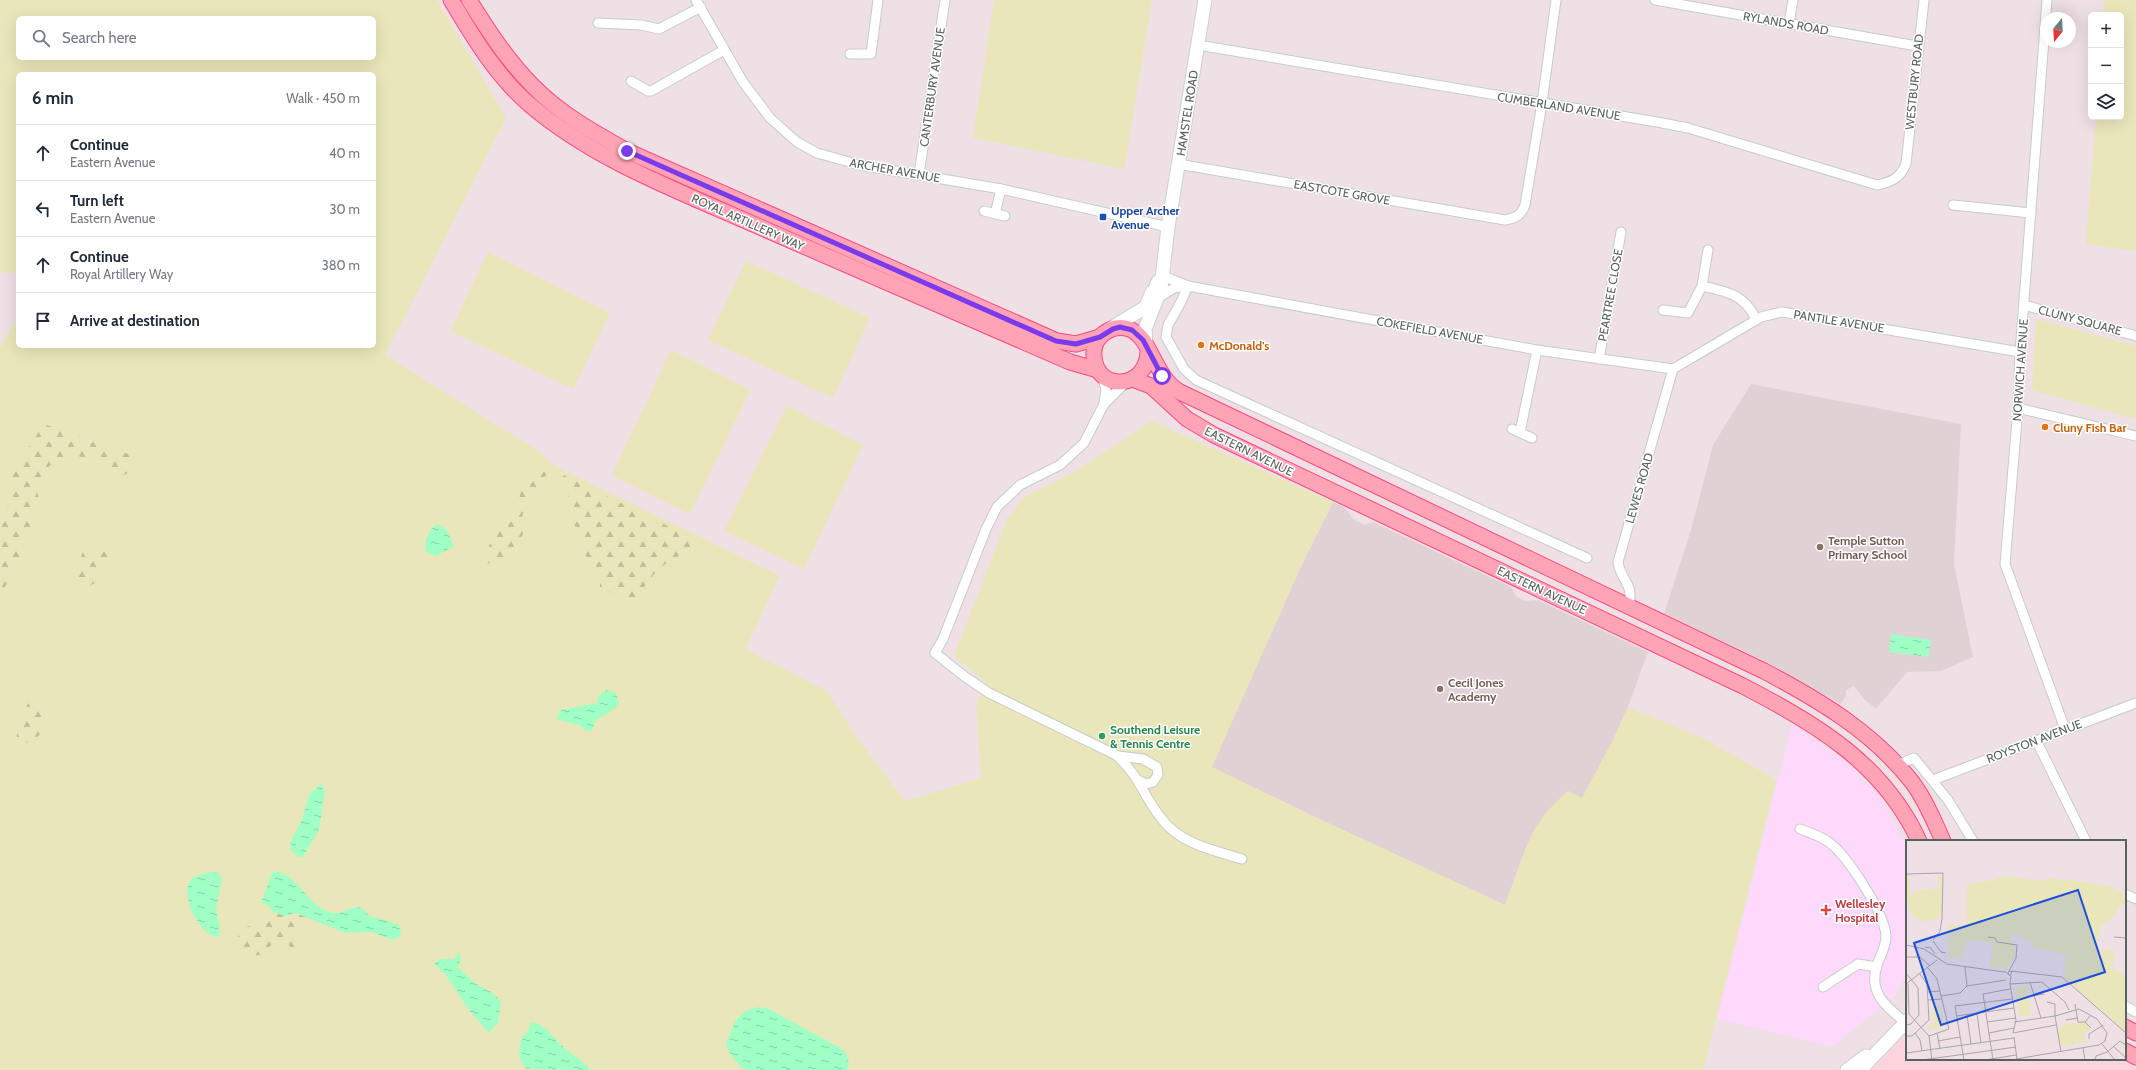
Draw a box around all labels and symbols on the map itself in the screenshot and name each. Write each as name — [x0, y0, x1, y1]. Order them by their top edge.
street label: RYLANDS ROAD — [1742, 8, 1830, 38]
north arrow — [2040, 12, 2076, 48]
street label: CANTERBURY AVENUE — [916, 26, 948, 148]
street label: WESTBURY ROAD — [1902, 33, 1927, 131]
street label: HAMSTEL ROAD — [1173, 69, 1201, 157]
street label: CUMBERLAND AVENUE — [1496, 89, 1622, 123]
route end — [618, 142, 636, 160]
street label: ARCHER AVENUE — [849, 155, 942, 185]
street label: EASTCOTE GROVE — [1293, 176, 1392, 208]
street label: ROYAL ARTILLERY WAY — [689, 190, 807, 254]
place label: Upper Archer Avenue — [1111, 203, 1180, 232]
marker: Upper Archer Avenue — [1098, 212, 1108, 222]
street label: PEARTREE CLOSE — [1594, 247, 1626, 342]
street label: CLUNY SQUARE — [2037, 302, 2124, 338]
street label: PANTILE AVENUE — [1793, 306, 1886, 336]
street label: COKEFIELD AVENUE — [1376, 313, 1485, 347]
street label: NORWICH AVENUE — [2009, 318, 2031, 422]
place label: McDonald's — [1209, 338, 1269, 353]
marker: McDonald's — [1196, 340, 1206, 350]
route start — [1153, 367, 1171, 385]
place label: Cluny Fish Bar — [2053, 420, 2127, 435]
marker: Cluny Fish Bar — [2040, 422, 2050, 432]
street label: EASTERN AVENUE — [1202, 423, 1296, 479]
street label: LEWES ROAD — [1622, 451, 1656, 525]
place label: Temple Sutton Primary School — [1828, 533, 1907, 562]
marker: Temple Sutton Primary School — [1815, 542, 1825, 552]
street label: EASTERN AVENUE — [1495, 563, 1589, 617]
place label: Cecil Jones Academy — [1448, 675, 1504, 704]
marker: Cecil Jones Academy — [1435, 684, 1445, 694]
street label: ROYSTON AVENUE — [1984, 716, 2084, 766]
place label: Southend Leisure & Tennis Centre — [1110, 722, 1200, 751]
marker: Southend Leisure & Tennis Centre — [1097, 731, 1107, 741]
inset map — [1906, 840, 2126, 1060]
place label: Wellesley Hospital — [1835, 896, 1886, 925]
marker: Wellesley Hospital — [1820, 904, 1832, 916]

